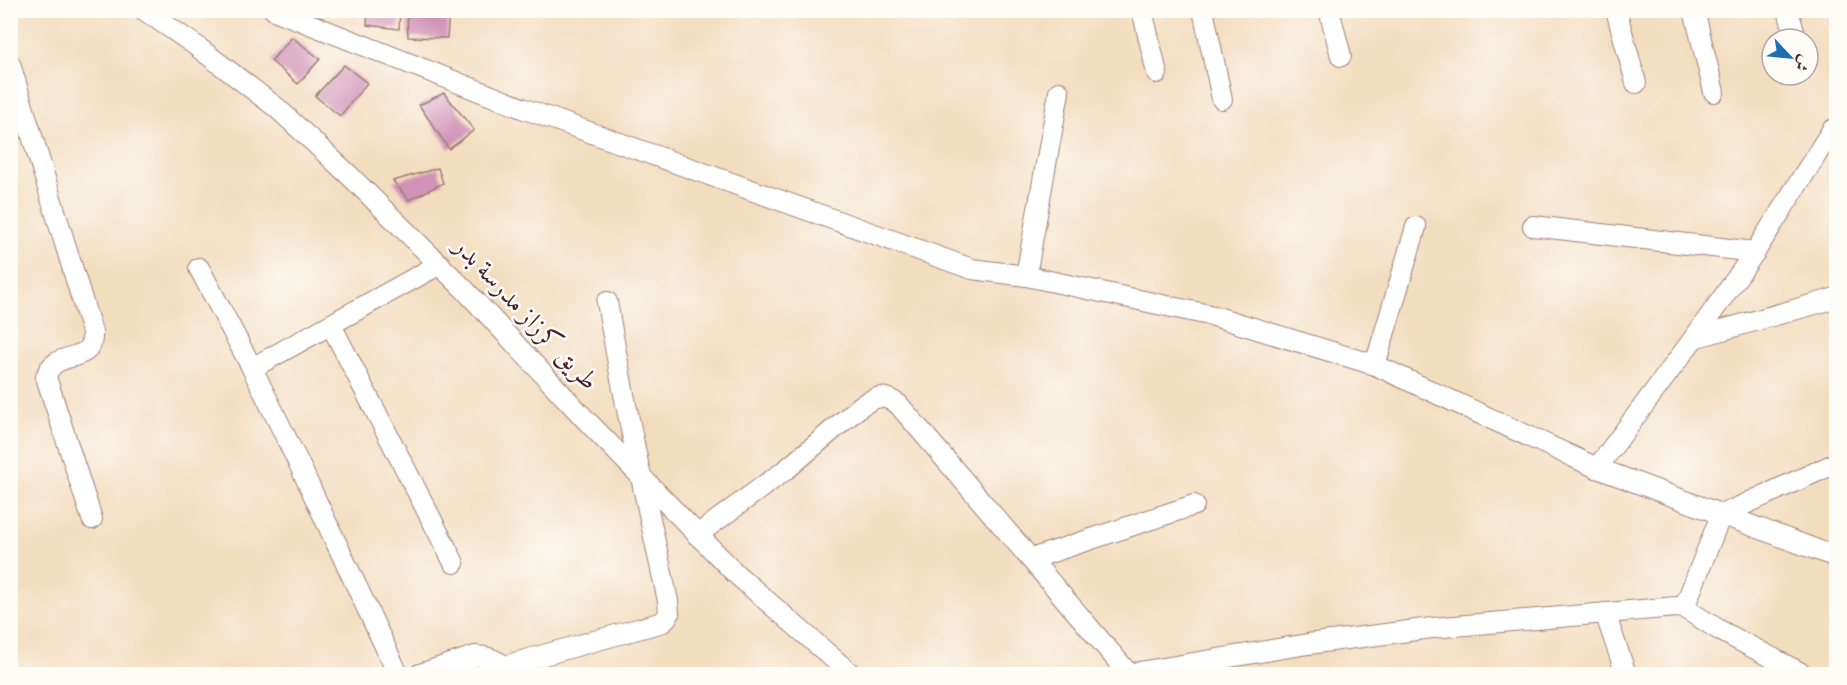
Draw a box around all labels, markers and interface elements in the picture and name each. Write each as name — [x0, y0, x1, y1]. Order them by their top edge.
north arrow — [1760, 27, 1820, 87]
text: ش — [1787, 50, 1815, 75]
street label: طريق كرزاز مدرسة بدر — [442, 228, 606, 400]

